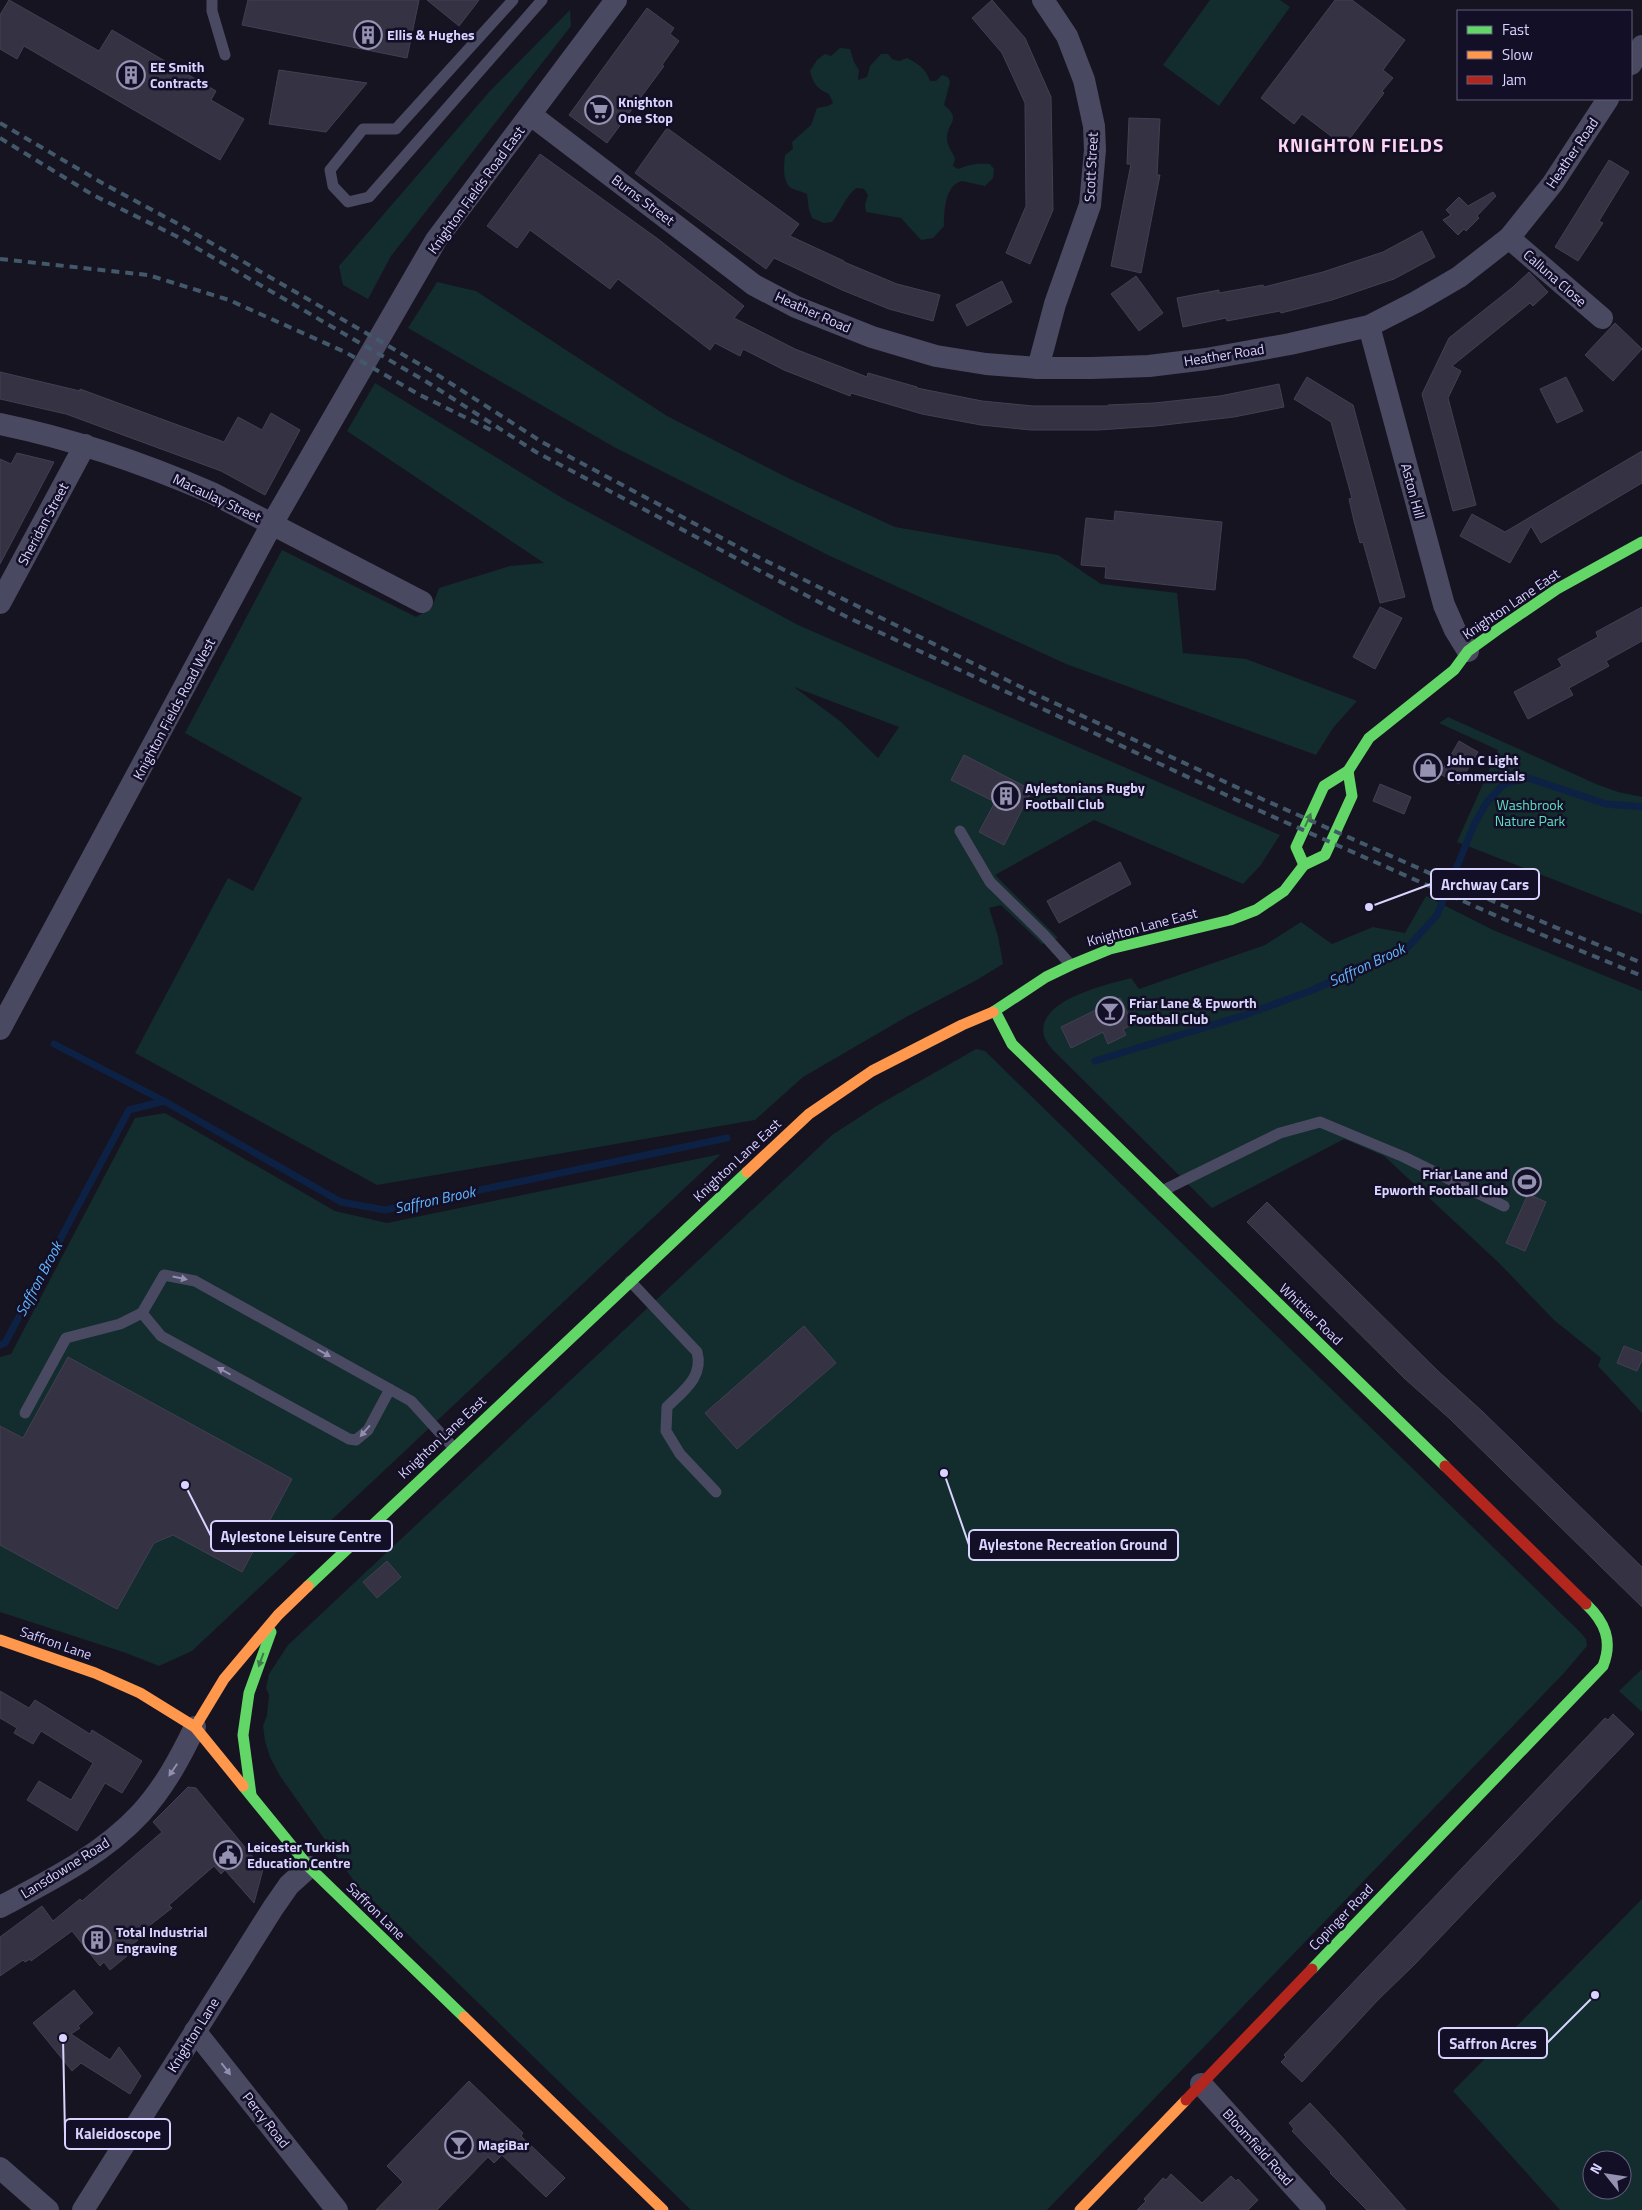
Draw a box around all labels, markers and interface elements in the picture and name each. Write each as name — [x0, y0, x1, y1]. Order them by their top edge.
legend — [1457, 10, 1632, 100]
text: Fast — [1502, 18, 1530, 41]
building icon: Ellis & Hughes — [353, 20, 383, 50]
place label: Ellis & Hughes — [387, 24, 475, 45]
text: Slow — [1502, 43, 1533, 66]
place label: EE Smith Contracts — [150, 56, 208, 93]
building icon: EE Smith Contracts — [116, 60, 146, 90]
text: Jam — [1502, 68, 1526, 91]
place label: Knighton One Stop — [618, 91, 673, 128]
supermarket icon: Knighton One Stop — [584, 95, 614, 125]
street label: Heather Road — [1540, 113, 1603, 192]
street label: Knighton Fields Road East — [422, 121, 529, 258]
district label: KNIGHTON FIELDS — [1278, 130, 1444, 159]
street label: Scott Street — [1078, 131, 1103, 202]
street label: Burns Street — [607, 169, 679, 230]
street label: Calluna Close — [1519, 244, 1592, 311]
street label: Heather Road — [772, 285, 855, 338]
street label: Heather Road — [1182, 338, 1266, 371]
street label: Aston Hill — [1396, 461, 1431, 521]
street label: Macaulay Street — [170, 468, 265, 527]
street label: Sheridan Street — [12, 479, 73, 569]
street label: Knighton Lane East — [1458, 563, 1564, 644]
street label: Knighton Fields Road West — [127, 634, 220, 783]
place label: John C Light Commercials — [1447, 749, 1526, 786]
shop icon: John C Light Commercials — [1413, 753, 1443, 783]
place label: Aylestonians Rugby Football Club — [1025, 777, 1145, 814]
building icon: Aylestonians Rugby Football Club — [991, 781, 1021, 811]
park label: Washbrook Nature Park — [1495, 794, 1566, 831]
one-way arrow — [1305, 813, 1313, 827]
callout: Archway Cars — [1431, 869, 1539, 899]
text: Archway Cars — [1441, 873, 1529, 896]
street label: Knighton Lane East — [1084, 902, 1200, 951]
water label: Saffron Brook — [1325, 936, 1411, 992]
place label: Friar Lane & Epworth Football Club — [1129, 992, 1257, 1029]
bar icon: Friar Lane & Epworth Football Club — [1095, 996, 1125, 1026]
street label: Knighton Lane East — [688, 1113, 785, 1206]
place label: Friar Lane and Epworth Football Club — [1374, 1163, 1508, 1200]
sports icon: Friar Lane and Epworth Football Club — [1512, 1167, 1542, 1197]
water label: Saffron Brook — [393, 1179, 480, 1219]
water label: Saffron Brook — [9, 1235, 69, 1320]
one-way arrow — [172, 1274, 187, 1282]
street label: Whittier Road — [1275, 1278, 1348, 1349]
one-way arrow — [317, 1348, 330, 1357]
one-way arrow — [217, 1367, 232, 1375]
street label: Knighton Lane East — [393, 1390, 490, 1483]
one-way arrow — [360, 1425, 371, 1438]
callout: Aylestone Leisure Centre — [211, 1521, 392, 1551]
text: Aylestone Leisure Centre — [221, 1525, 382, 1548]
callout: Aylestone Recreation Ground — [969, 1530, 1178, 1560]
text: Aylestone Recreation Ground — [979, 1533, 1167, 1556]
street label: Saffron Lane — [17, 1620, 95, 1665]
one-way arrow — [257, 1653, 264, 1668]
one-way arrow — [168, 1763, 178, 1777]
street label: Lansdowne Road — [16, 1832, 113, 1903]
place label: Leicester Turkish Education Centre — [247, 1836, 350, 1873]
public building icon: Leicester Turkish Education Centre — [213, 1840, 243, 1870]
street label: Saffron Lane — [342, 1877, 411, 1944]
street label: Copinger Road — [1303, 1879, 1378, 1955]
place label: Total Industrial Engraving — [116, 1921, 208, 1958]
building icon: Total Industrial Engraving — [82, 1925, 112, 1955]
street label: Knighton Lane — [161, 1993, 224, 2076]
callout: Saffron Acres — [1439, 2028, 1547, 2058]
text: Saffron Acres — [1449, 2032, 1537, 2055]
one-way arrow — [220, 2062, 231, 2075]
street label: Percy Road — [238, 2087, 295, 2152]
street label: Bloomfield Road — [1218, 2104, 1299, 2190]
callout: Kaleidoscope — [65, 2119, 170, 2149]
text: Kaleidoscope — [75, 2122, 161, 2145]
bar icon: MagiBar — [444, 2130, 474, 2160]
place label: MagiBar — [478, 2134, 529, 2155]
north arrow — [1582, 2150, 1632, 2200]
text: N — [1584, 2159, 1607, 2178]

